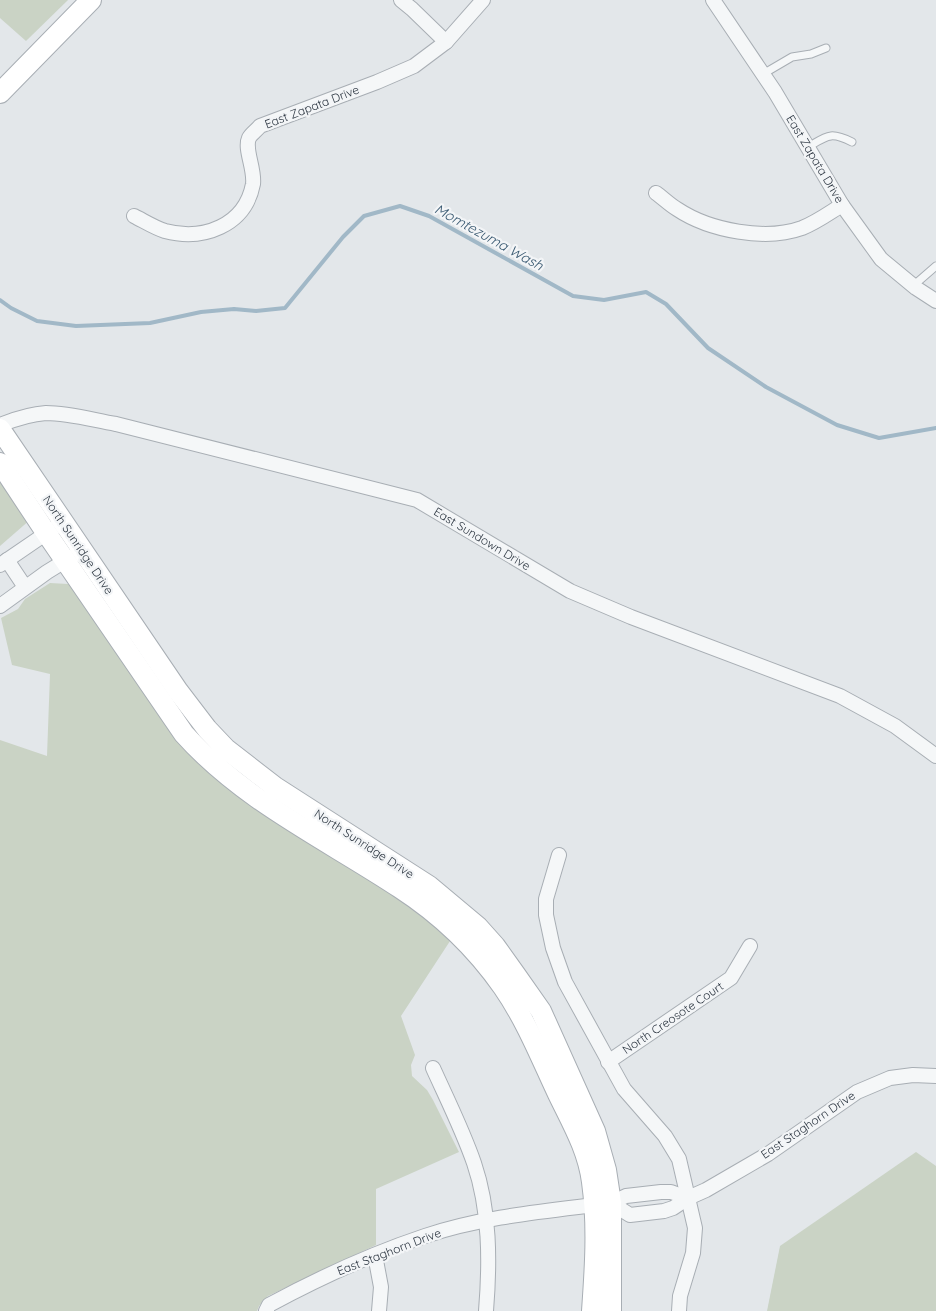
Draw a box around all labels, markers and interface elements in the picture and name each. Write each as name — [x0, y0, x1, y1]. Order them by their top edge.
street label: East Zapata Drive — [262, 82, 361, 131]
street label: East Zapata Drive — [783, 112, 848, 206]
water label: Momtezuma Wash — [431, 200, 547, 275]
street label: North Sunridge Drive — [40, 492, 117, 597]
street label: East Sundown Drive — [431, 504, 534, 573]
street label: North Sunridge Drive — [312, 806, 417, 882]
street label: North Creosote Court — [619, 978, 726, 1057]
street label: East Staghorn Drive — [758, 1087, 858, 1162]
street label: East Staghorn Drive — [335, 1225, 443, 1278]

